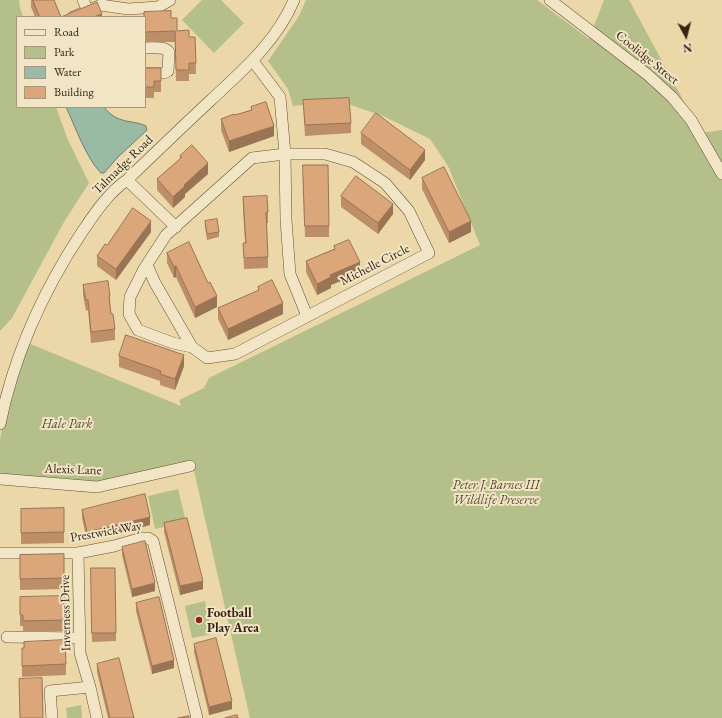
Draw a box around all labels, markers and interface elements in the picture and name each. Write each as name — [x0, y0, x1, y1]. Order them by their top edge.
legend — [16, 16, 146, 108]
north arrow — [666, 16, 706, 56]
text: Road — [54, 24, 79, 40]
street label: Coolidge Street — [612, 28, 682, 88]
text: N — [682, 40, 693, 55]
text: Park — [54, 44, 74, 60]
text: Water — [54, 64, 81, 80]
text: Building — [54, 84, 94, 100]
street label: Talmadge Road — [90, 132, 156, 198]
street label: Michelle Circle — [338, 241, 412, 289]
park label: Hale Park — [42, 416, 92, 432]
street label: Alexis Lane — [44, 461, 102, 479]
park label: Peter J. Barnes III Wildlife Preserve — [453, 477, 539, 508]
street label: Prestwick Way — [69, 518, 143, 546]
street label: Inverness Drive — [58, 575, 74, 651]
place label: Football Play Area — [207, 605, 259, 636]
marker: Football Play Area — [194, 615, 204, 625]

